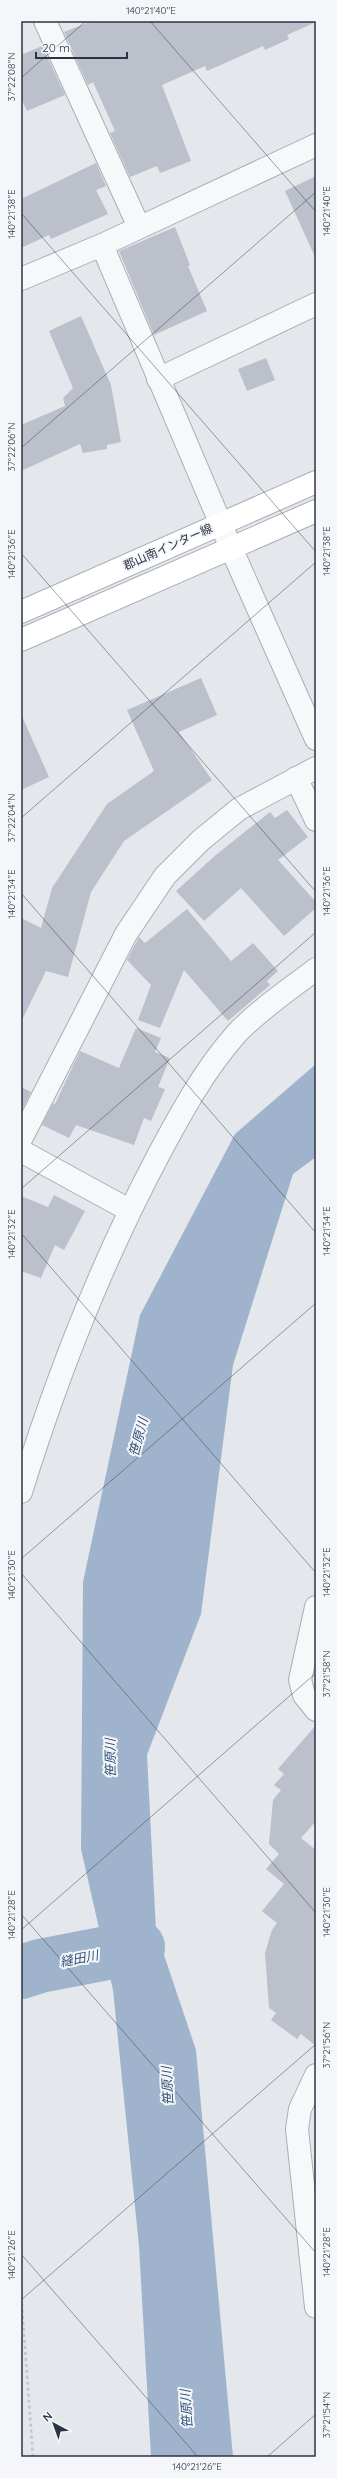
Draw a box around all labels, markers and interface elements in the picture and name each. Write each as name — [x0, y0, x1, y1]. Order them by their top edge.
text: 140°21'40"E — [126, 4, 176, 17]
scale bar — [36, 34, 127, 60]
text: 20 m — [42, 40, 70, 55]
text: 37°22'08"N — [5, 52, 18, 102]
text: 140°21'40"E — [320, 186, 333, 236]
text: 140°21'38"E — [5, 189, 18, 239]
text: 37°22'06"N — [5, 422, 18, 472]
street label: 郡山南インター線 — [121, 520, 215, 573]
text: 140°21'38"E — [320, 526, 333, 576]
text: 140°21'36"E — [5, 529, 18, 579]
text: 37°22'04"N — [5, 793, 18, 843]
text: 140°21'36"E — [320, 866, 333, 916]
text: 140°21'34"E — [5, 869, 18, 919]
text: 140°21'34"E — [320, 1206, 333, 1256]
text: 140°21'32"E — [5, 1209, 18, 1259]
water label: 笹原川 — [125, 1414, 151, 1458]
text: 140°21'32"E — [320, 1547, 333, 1597]
text: 140°21'30"E — [5, 1550, 18, 1600]
text: 37°21'58"N — [320, 1651, 333, 1697]
water label: 笹原川 — [102, 1736, 118, 1778]
text: 140°21'30"E — [320, 1887, 333, 1937]
text: 140°21'28"E — [5, 1890, 18, 1940]
water label: 縫田川 — [58, 1946, 102, 1970]
text: 37°21'56"N — [320, 2022, 333, 2068]
water label: 笹原川 — [158, 2064, 176, 2106]
text: 140°21'28"E — [320, 2227, 333, 2277]
text: 140°21'26"E — [5, 2230, 18, 2280]
water label: 笹原川 — [177, 2387, 195, 2429]
text: 37°21'54"N — [320, 2392, 333, 2438]
north arrow — [34, 2404, 74, 2444]
text: N — [40, 2409, 55, 2424]
text: 140°21'26"E — [172, 2460, 222, 2473]

